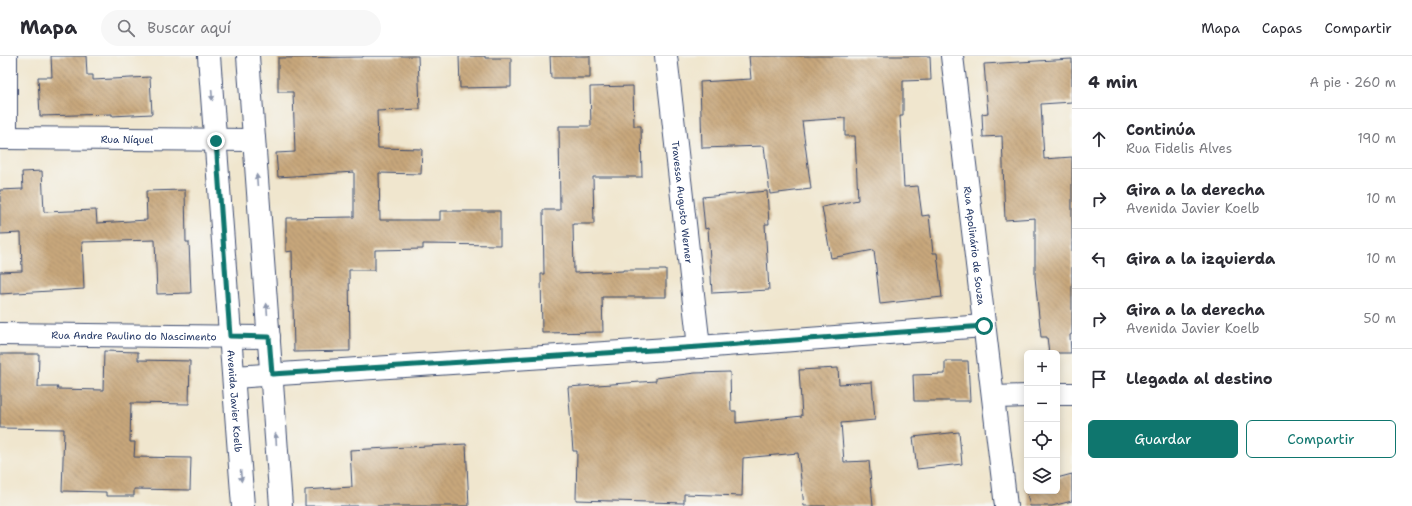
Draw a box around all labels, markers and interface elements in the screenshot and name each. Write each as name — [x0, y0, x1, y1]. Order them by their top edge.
search box — [101, 10, 381, 46]
text: Mapa — [20, 15, 77, 40]
icon: search — [115, 17, 137, 39]
text: Buscar aquí — [147, 18, 231, 38]
text: Mapa — [1201, 19, 1240, 37]
text: Capas — [1262, 19, 1303, 37]
text: Compartir — [1325, 19, 1392, 37]
text: 4 min — [1088, 71, 1138, 93]
text: A pie · 260 m — [1310, 74, 1396, 91]
one-way arrow — [209, 89, 216, 101]
text: Continúa — [1126, 120, 1195, 140]
icon: ahead — [1088, 128, 1110, 150]
text: 190 m — [1357, 130, 1396, 147]
street label: Rua Níquel — [101, 132, 153, 146]
route end — [207, 132, 225, 150]
street label: Travessa Augusto Werner — [669, 140, 696, 264]
text: Rua Fidelis Alves — [1126, 140, 1232, 157]
one-way arrow — [254, 174, 261, 186]
text: Gira a la derecha — [1126, 180, 1265, 200]
street label: Rua Apolinário de Souza — [961, 185, 988, 307]
icon: right — [1088, 188, 1110, 210]
text: 10 m — [1366, 190, 1396, 207]
text: Avenida Javier Koelb — [1126, 200, 1259, 217]
icon: left — [1088, 248, 1110, 270]
text: Gira a la izquierda — [1126, 249, 1275, 269]
text: 10 m — [1366, 250, 1396, 267]
text: Gira a la derecha — [1126, 300, 1265, 320]
one-way arrow — [263, 303, 270, 316]
icon: right — [1088, 308, 1110, 330]
text: 50 m — [1363, 310, 1396, 327]
route start — [975, 317, 993, 335]
text: Avenida Javier Koelb — [1126, 320, 1259, 337]
street label: Rua Andre Paulino do Nascimento — [51, 328, 217, 343]
street label: Avenida Javier Koelb — [225, 349, 245, 453]
map controls — [1024, 350, 1060, 494]
button: + — [1024, 350, 1060, 386]
icon: arrive — [1088, 368, 1110, 390]
text: Llegada al destino — [1126, 369, 1273, 389]
button: − — [1024, 386, 1060, 422]
button: Guardar — [1088, 420, 1238, 458]
button: Compartir — [1246, 420, 1396, 458]
button: locate — [1024, 422, 1060, 458]
one-way arrow — [273, 432, 279, 445]
button: layers — [1024, 458, 1060, 494]
one-way arrow — [237, 470, 244, 482]

